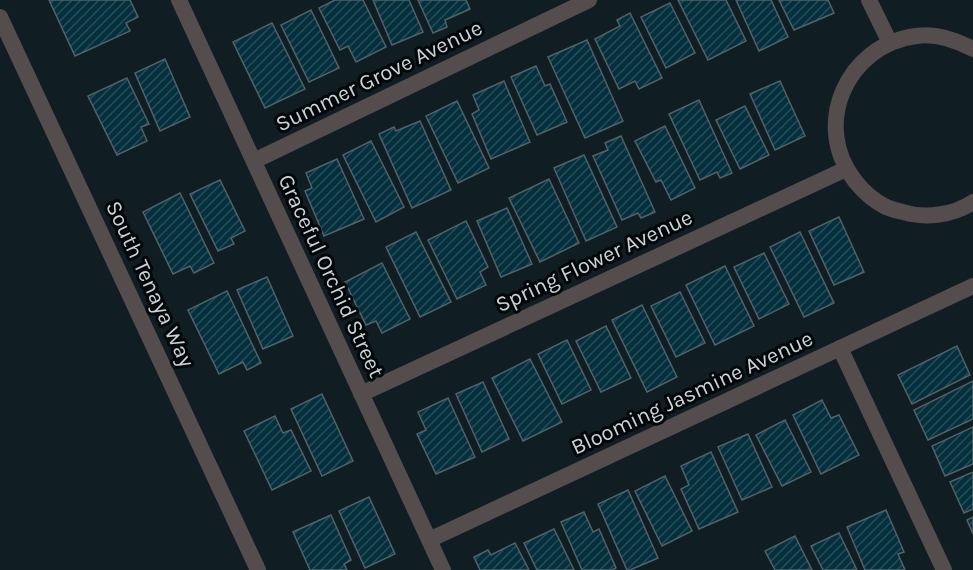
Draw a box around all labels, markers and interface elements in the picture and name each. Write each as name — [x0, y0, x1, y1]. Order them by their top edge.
street label: Summer Grove Avenue — [272, 15, 486, 137]
street label: Graceful Orchid Street — [272, 170, 390, 382]
street label: South Tenaya Way — [100, 197, 200, 371]
street label: Spring Flower Avenue — [491, 204, 697, 318]
street label: Blooming Jasmine Avenue — [567, 325, 817, 461]

